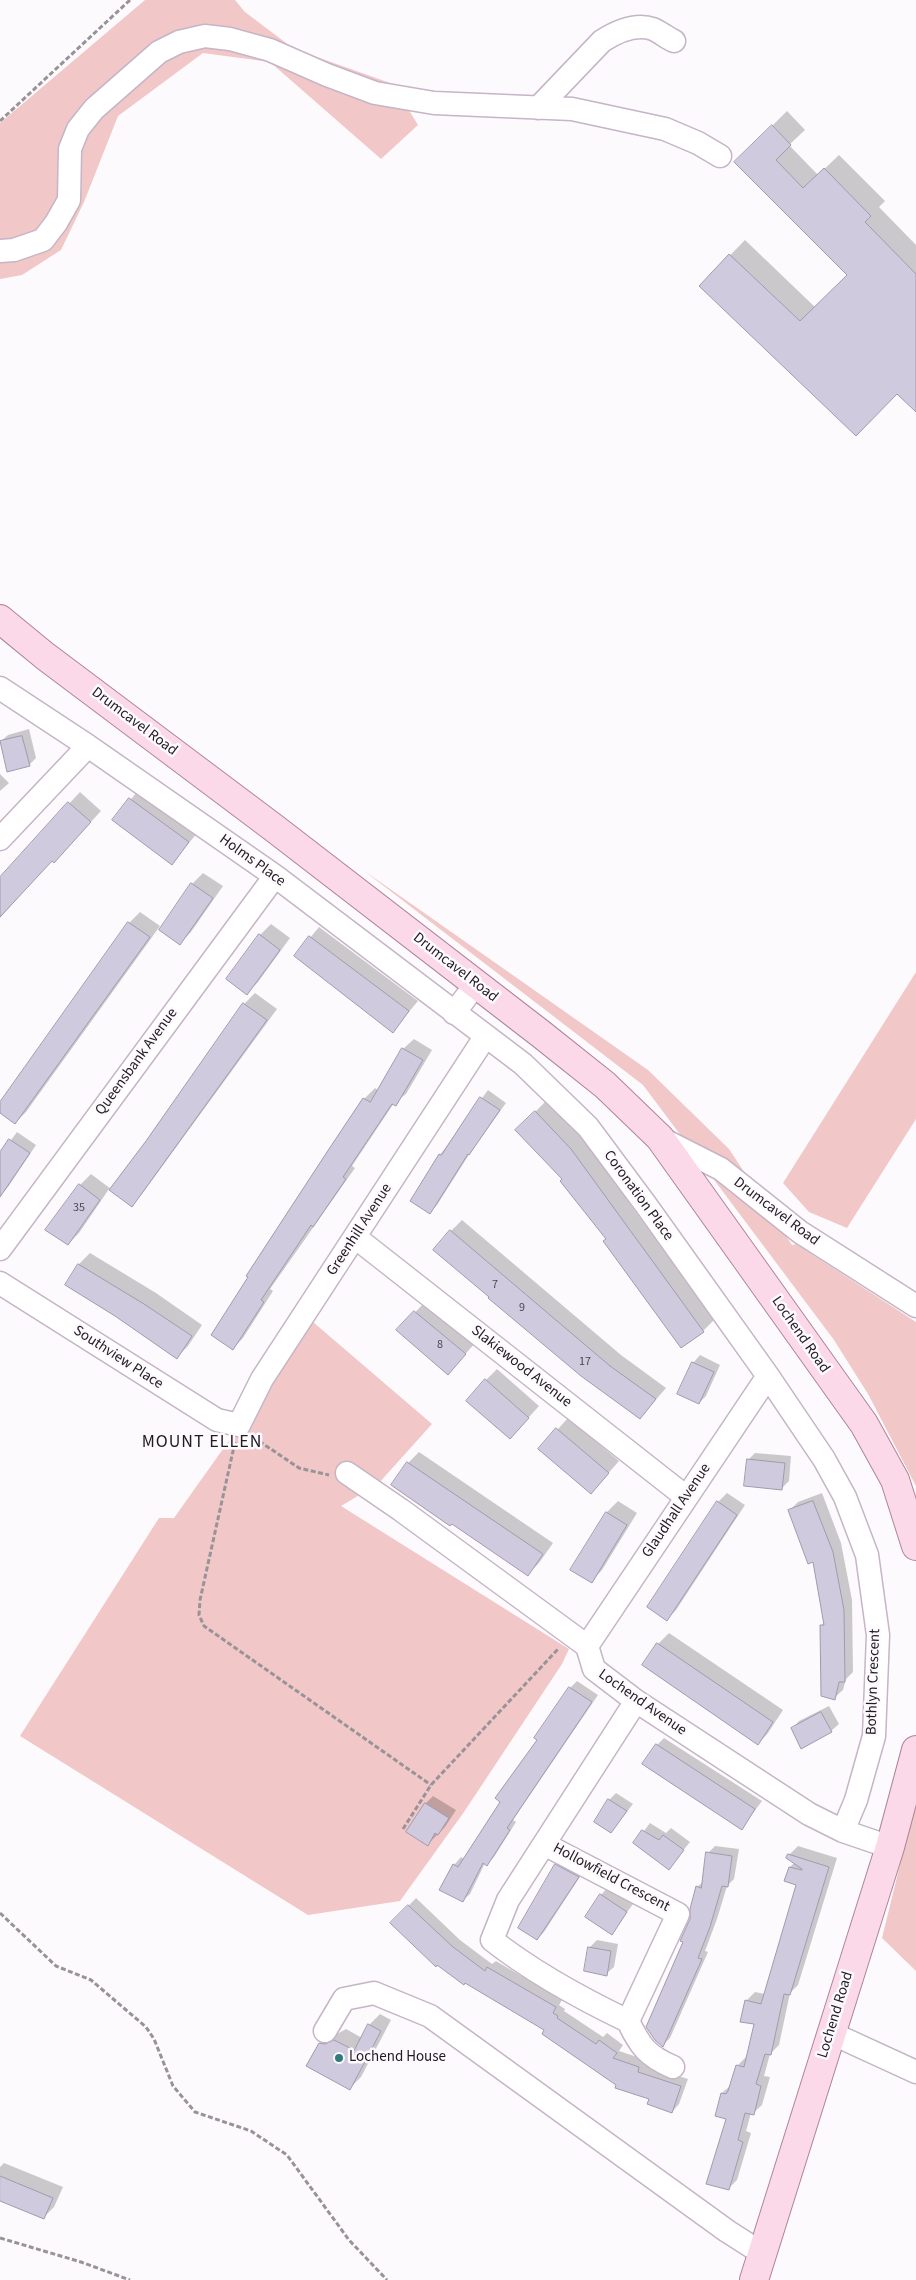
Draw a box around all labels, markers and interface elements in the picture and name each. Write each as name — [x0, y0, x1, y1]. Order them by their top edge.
street label: Drumcavel Road — [88, 684, 180, 760]
street label: Holms Place — [215, 831, 289, 891]
street label: Drumcavel Road — [409, 929, 501, 1007]
street label: Queensbank Avenue — [92, 1005, 182, 1119]
street label: Coronation Place — [599, 1147, 677, 1245]
street label: Drumcavel Road — [730, 1174, 822, 1250]
street label: Greenhill Avenue — [324, 1181, 396, 1279]
house number: 35 — [73, 1201, 85, 1215]
house number: 7 — [492, 1278, 498, 1292]
street label: Lochend Road — [767, 1293, 833, 1377]
house number: 9 — [519, 1301, 525, 1315]
street label: Southview Place — [70, 1322, 166, 1394]
street label: Slakiewood Avenue — [467, 1322, 575, 1412]
house number: 8 — [437, 1338, 443, 1352]
house number: 17 — [579, 1355, 591, 1369]
district label: MOUNT ELLEN — [140, 1432, 264, 1454]
street label: Glaudhall Avenue — [639, 1460, 715, 1562]
street label: Bothlyn Crescent — [863, 1628, 885, 1736]
street label: Lochend Avenue — [594, 1666, 690, 1740]
street label: Hollowfield Crescent — [550, 1840, 672, 1916]
street label: Lochend Road — [814, 1970, 858, 2060]
place label: Lochend House — [349, 2049, 446, 2067]
marker: Lochend House — [333, 2052, 345, 2064]

